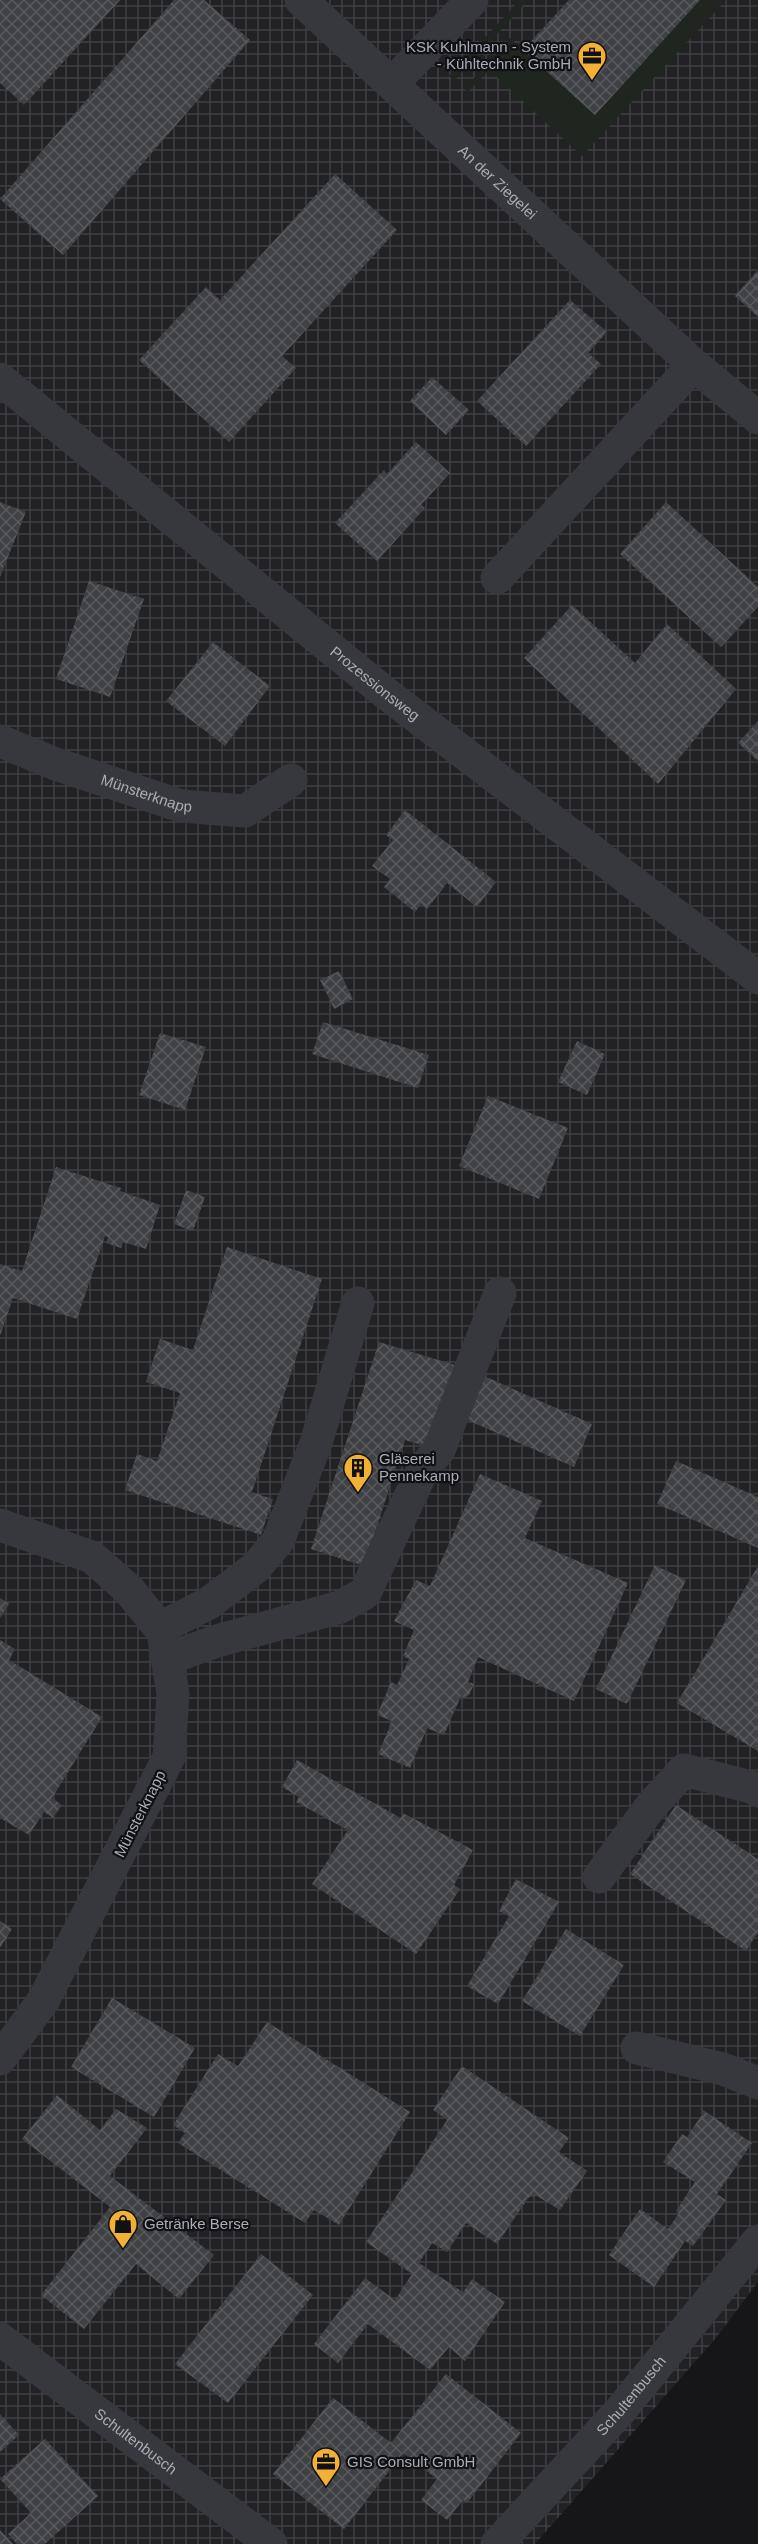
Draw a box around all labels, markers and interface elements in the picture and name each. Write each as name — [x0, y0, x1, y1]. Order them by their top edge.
place label: KSK Kuhlmann - System - Kühltechnik GmbH — [406, 38, 571, 72]
office icon: KSK Kuhlmann - System - Kühltechnik GmbH — [576, 40, 608, 82]
street label: An der Ziegelei — [455, 141, 540, 223]
street label: Prozessionsweg — [327, 643, 423, 724]
street label: Münsterknapp — [99, 771, 193, 815]
place label: Gläserei Pennekamp — [379, 1450, 459, 1484]
building icon: Gläserei Pennekamp — [342, 1452, 374, 1494]
street label: Münsterknapp — [110, 1768, 169, 1860]
shop icon: Getränke Berse — [107, 2208, 139, 2250]
place label: Getränke Berse — [144, 2215, 249, 2232]
street label: Schultenbusch — [593, 2352, 669, 2439]
street label: Schultenbusch — [91, 2405, 180, 2478]
office icon: GIS Consult GmbH — [310, 2446, 342, 2488]
place label: GIS Consult GmbH — [347, 2453, 475, 2470]

